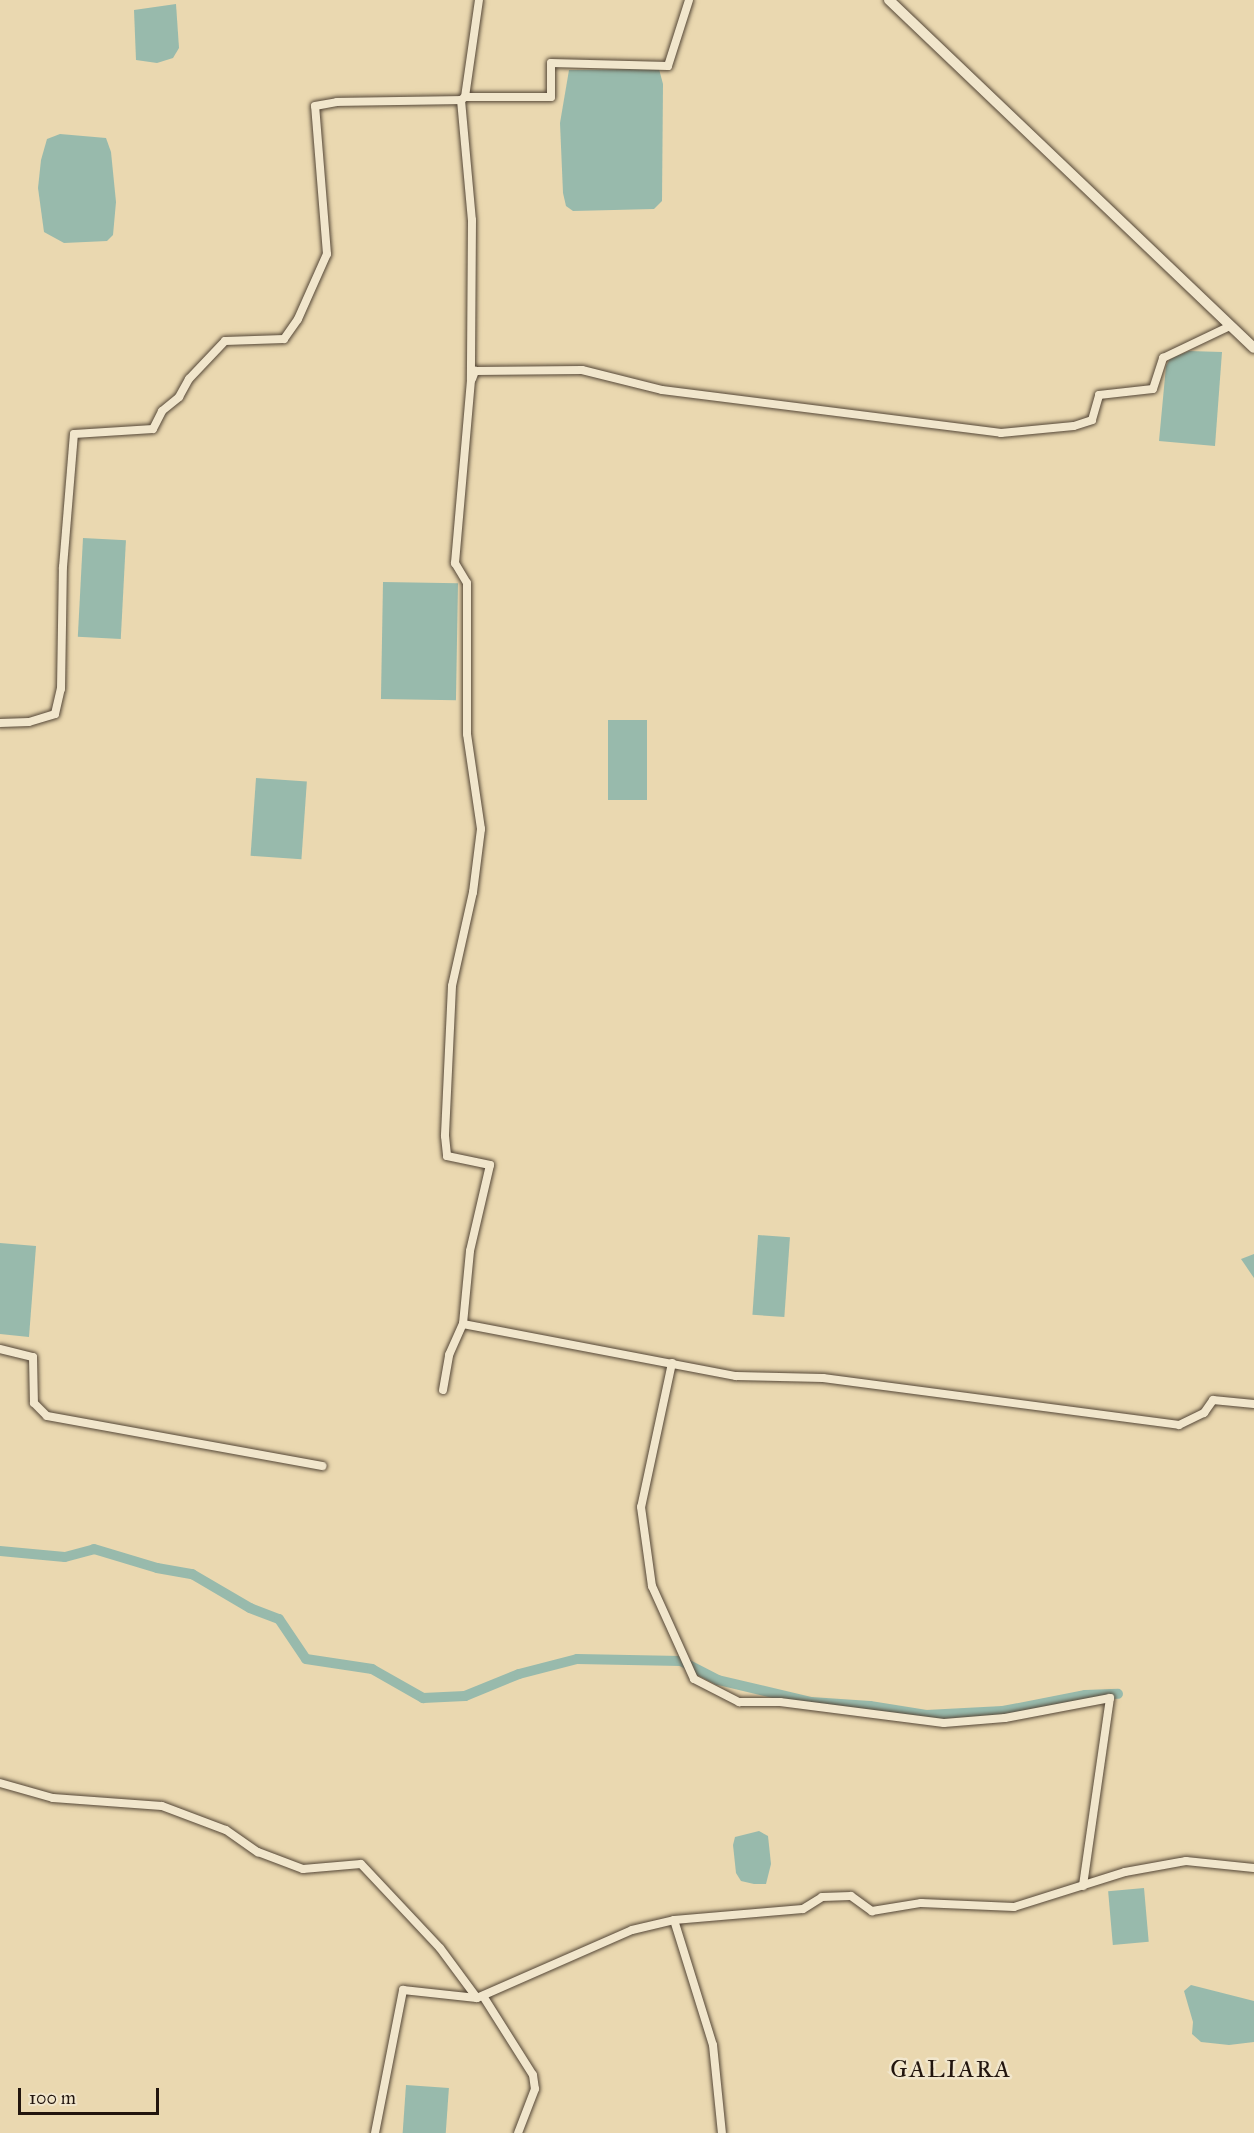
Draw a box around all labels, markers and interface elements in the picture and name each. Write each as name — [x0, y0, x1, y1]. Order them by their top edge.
district label: GALIARA — [890, 2056, 1012, 2084]
scale bar — [21, 2076, 162, 2114]
text: 100 m — [29, 2087, 76, 2109]

